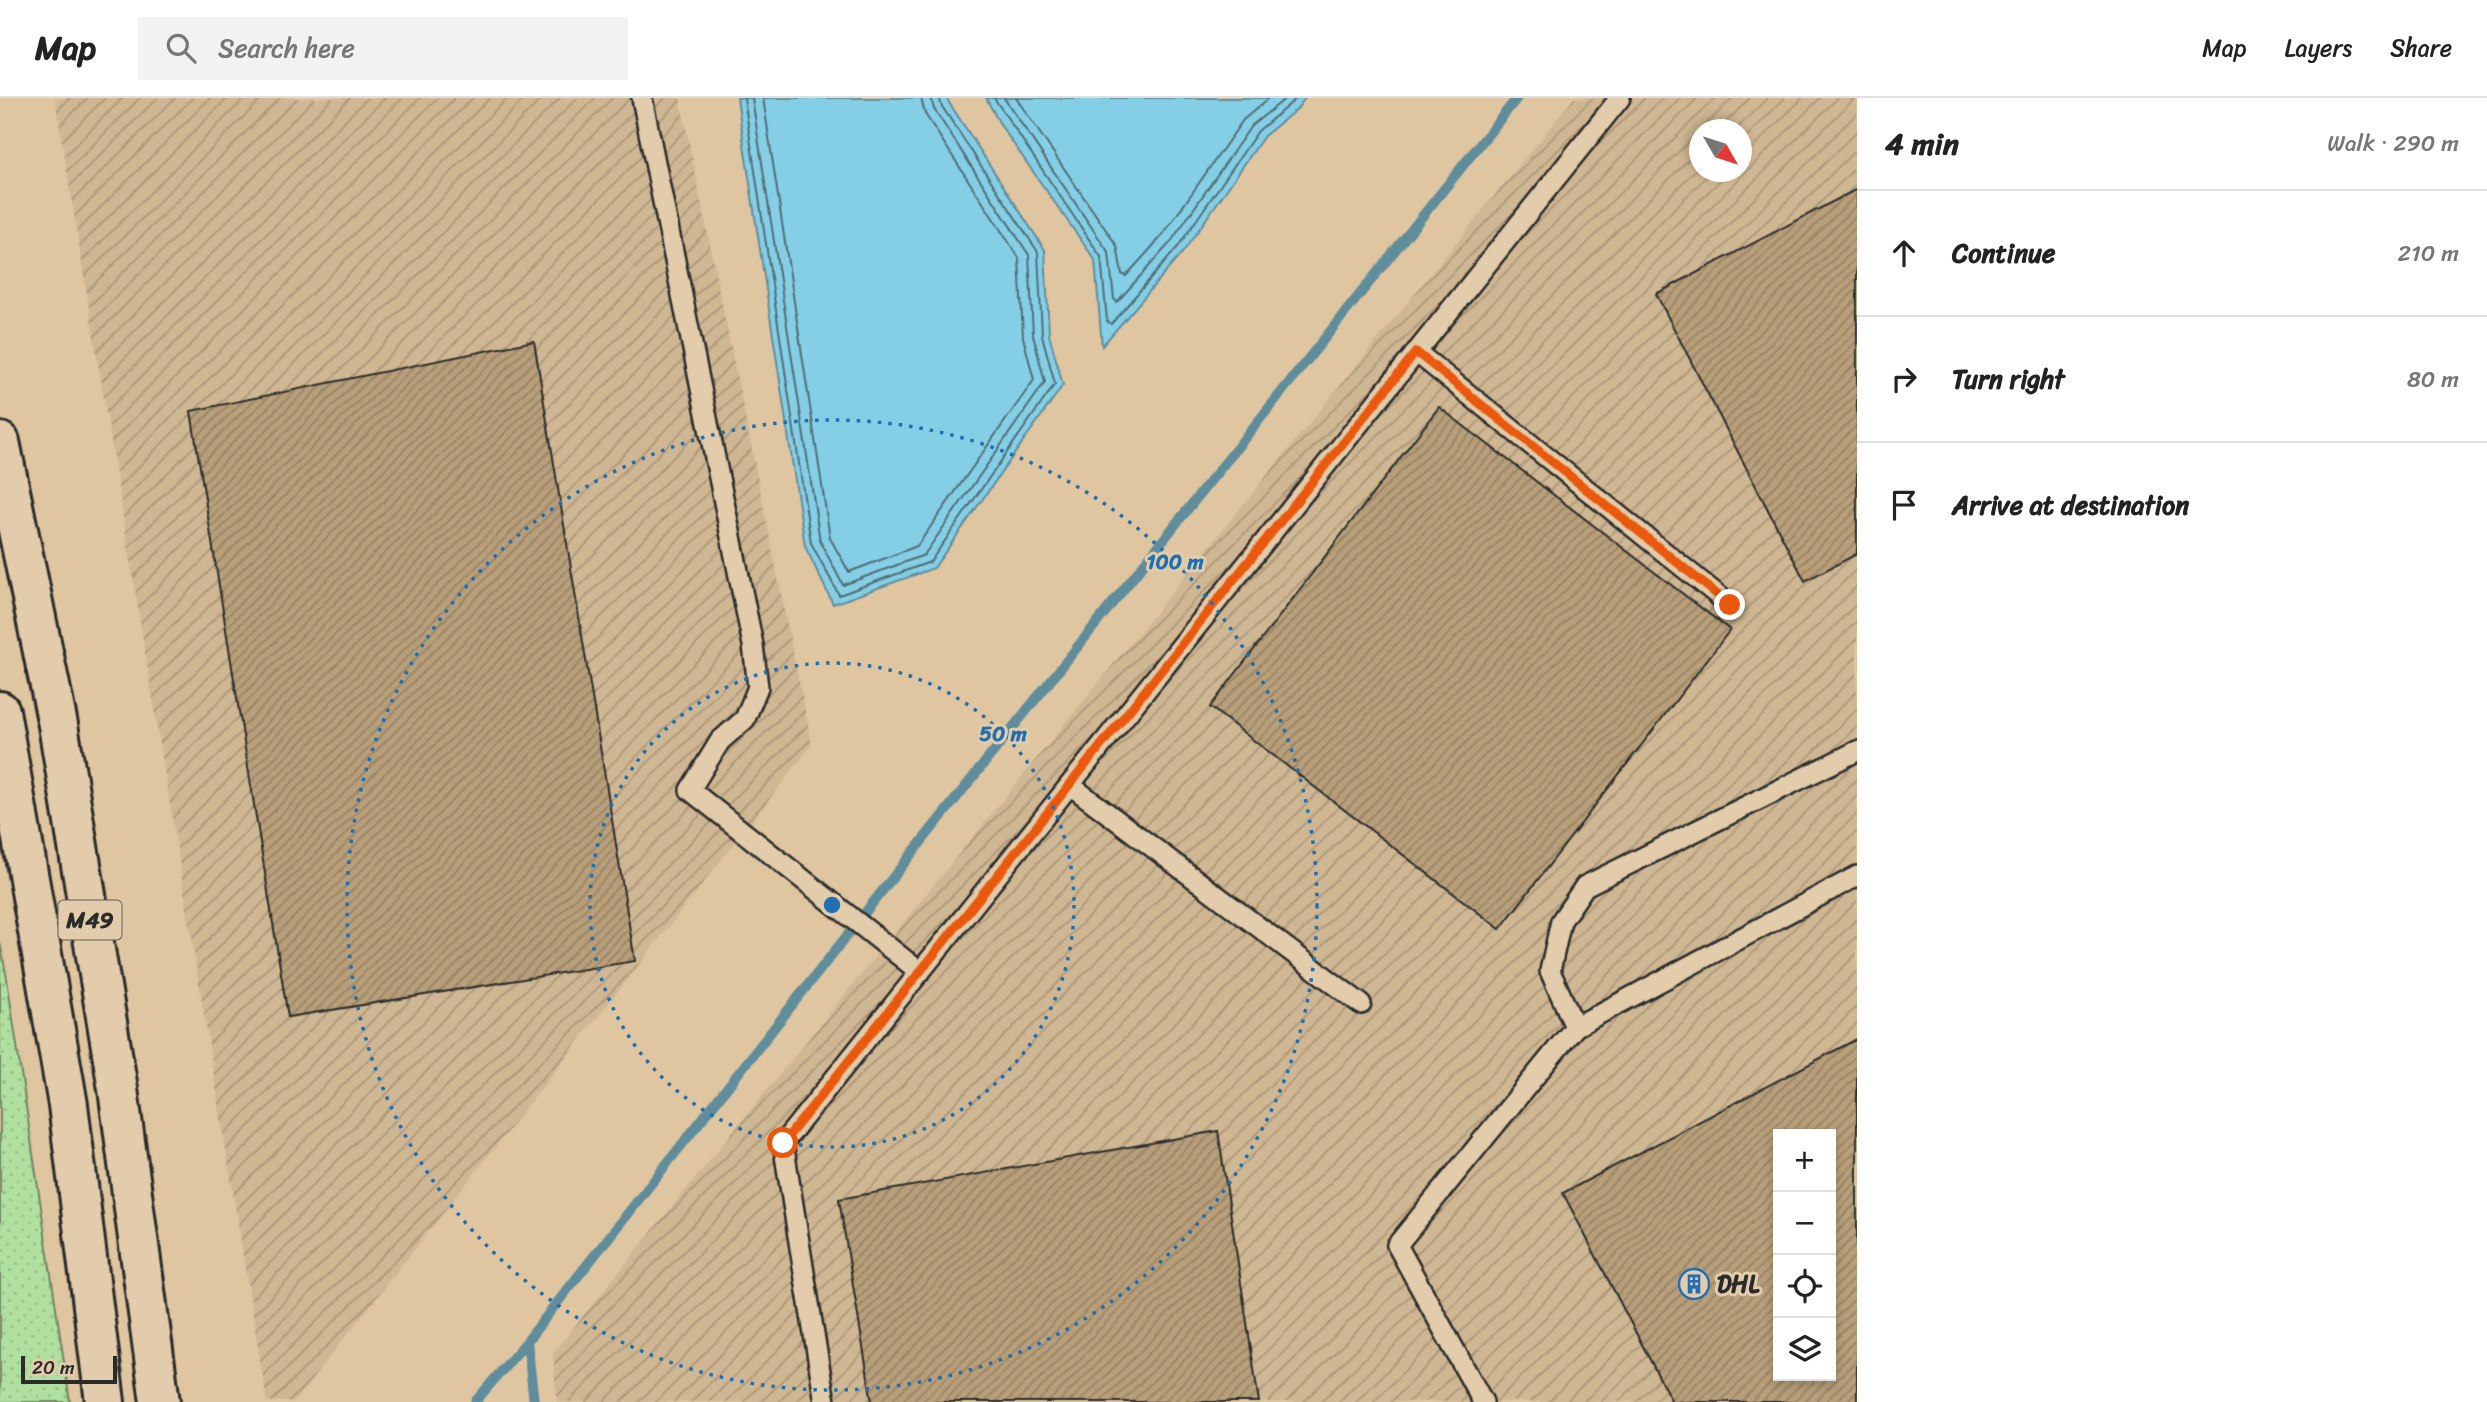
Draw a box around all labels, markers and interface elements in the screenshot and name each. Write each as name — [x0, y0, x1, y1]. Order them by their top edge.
search box — [138, 17, 628, 80]
text: Map — [35, 19, 96, 77]
text: Search here — [218, 25, 355, 71]
text: Map — [2202, 27, 2247, 69]
text: Layers — [2285, 27, 2352, 69]
text: Share — [2390, 27, 2452, 69]
icon: search — [162, 29, 200, 67]
text: 4 min — [1885, 117, 1959, 171]
north arrow — [1689, 119, 1752, 182]
text: Walk · 290 m — [2327, 123, 2459, 164]
text: Continue — [1952, 230, 2055, 276]
text: 210 m — [2398, 233, 2459, 274]
icon: ahead — [1885, 234, 1923, 272]
text: Turn right — [1952, 356, 2065, 402]
text: 80 m — [2407, 359, 2459, 400]
icon: right — [1885, 360, 1923, 398]
text: Arrive at destination — [1952, 482, 2189, 528]
icon: arrive — [1885, 486, 1923, 524]
text: 100 m — [1146, 543, 1204, 581]
route end — [1714, 589, 1745, 620]
text: 50 m — [979, 715, 1028, 753]
centre of rings — [820, 893, 844, 917]
road number: M49 — [58, 900, 122, 940]
route start — [767, 1127, 798, 1158]
map controls — [1773, 1129, 1836, 1381]
button: + — [1773, 1129, 1836, 1192]
button: − — [1773, 1192, 1836, 1255]
button: locate — [1773, 1255, 1836, 1318]
place label: DHL — [1717, 1263, 1760, 1305]
building icon: DHL — [1677, 1267, 1711, 1301]
button: layers — [1773, 1318, 1836, 1381]
text: 20 m — [32, 1351, 75, 1384]
scale bar — [21, 1353, 117, 1385]

